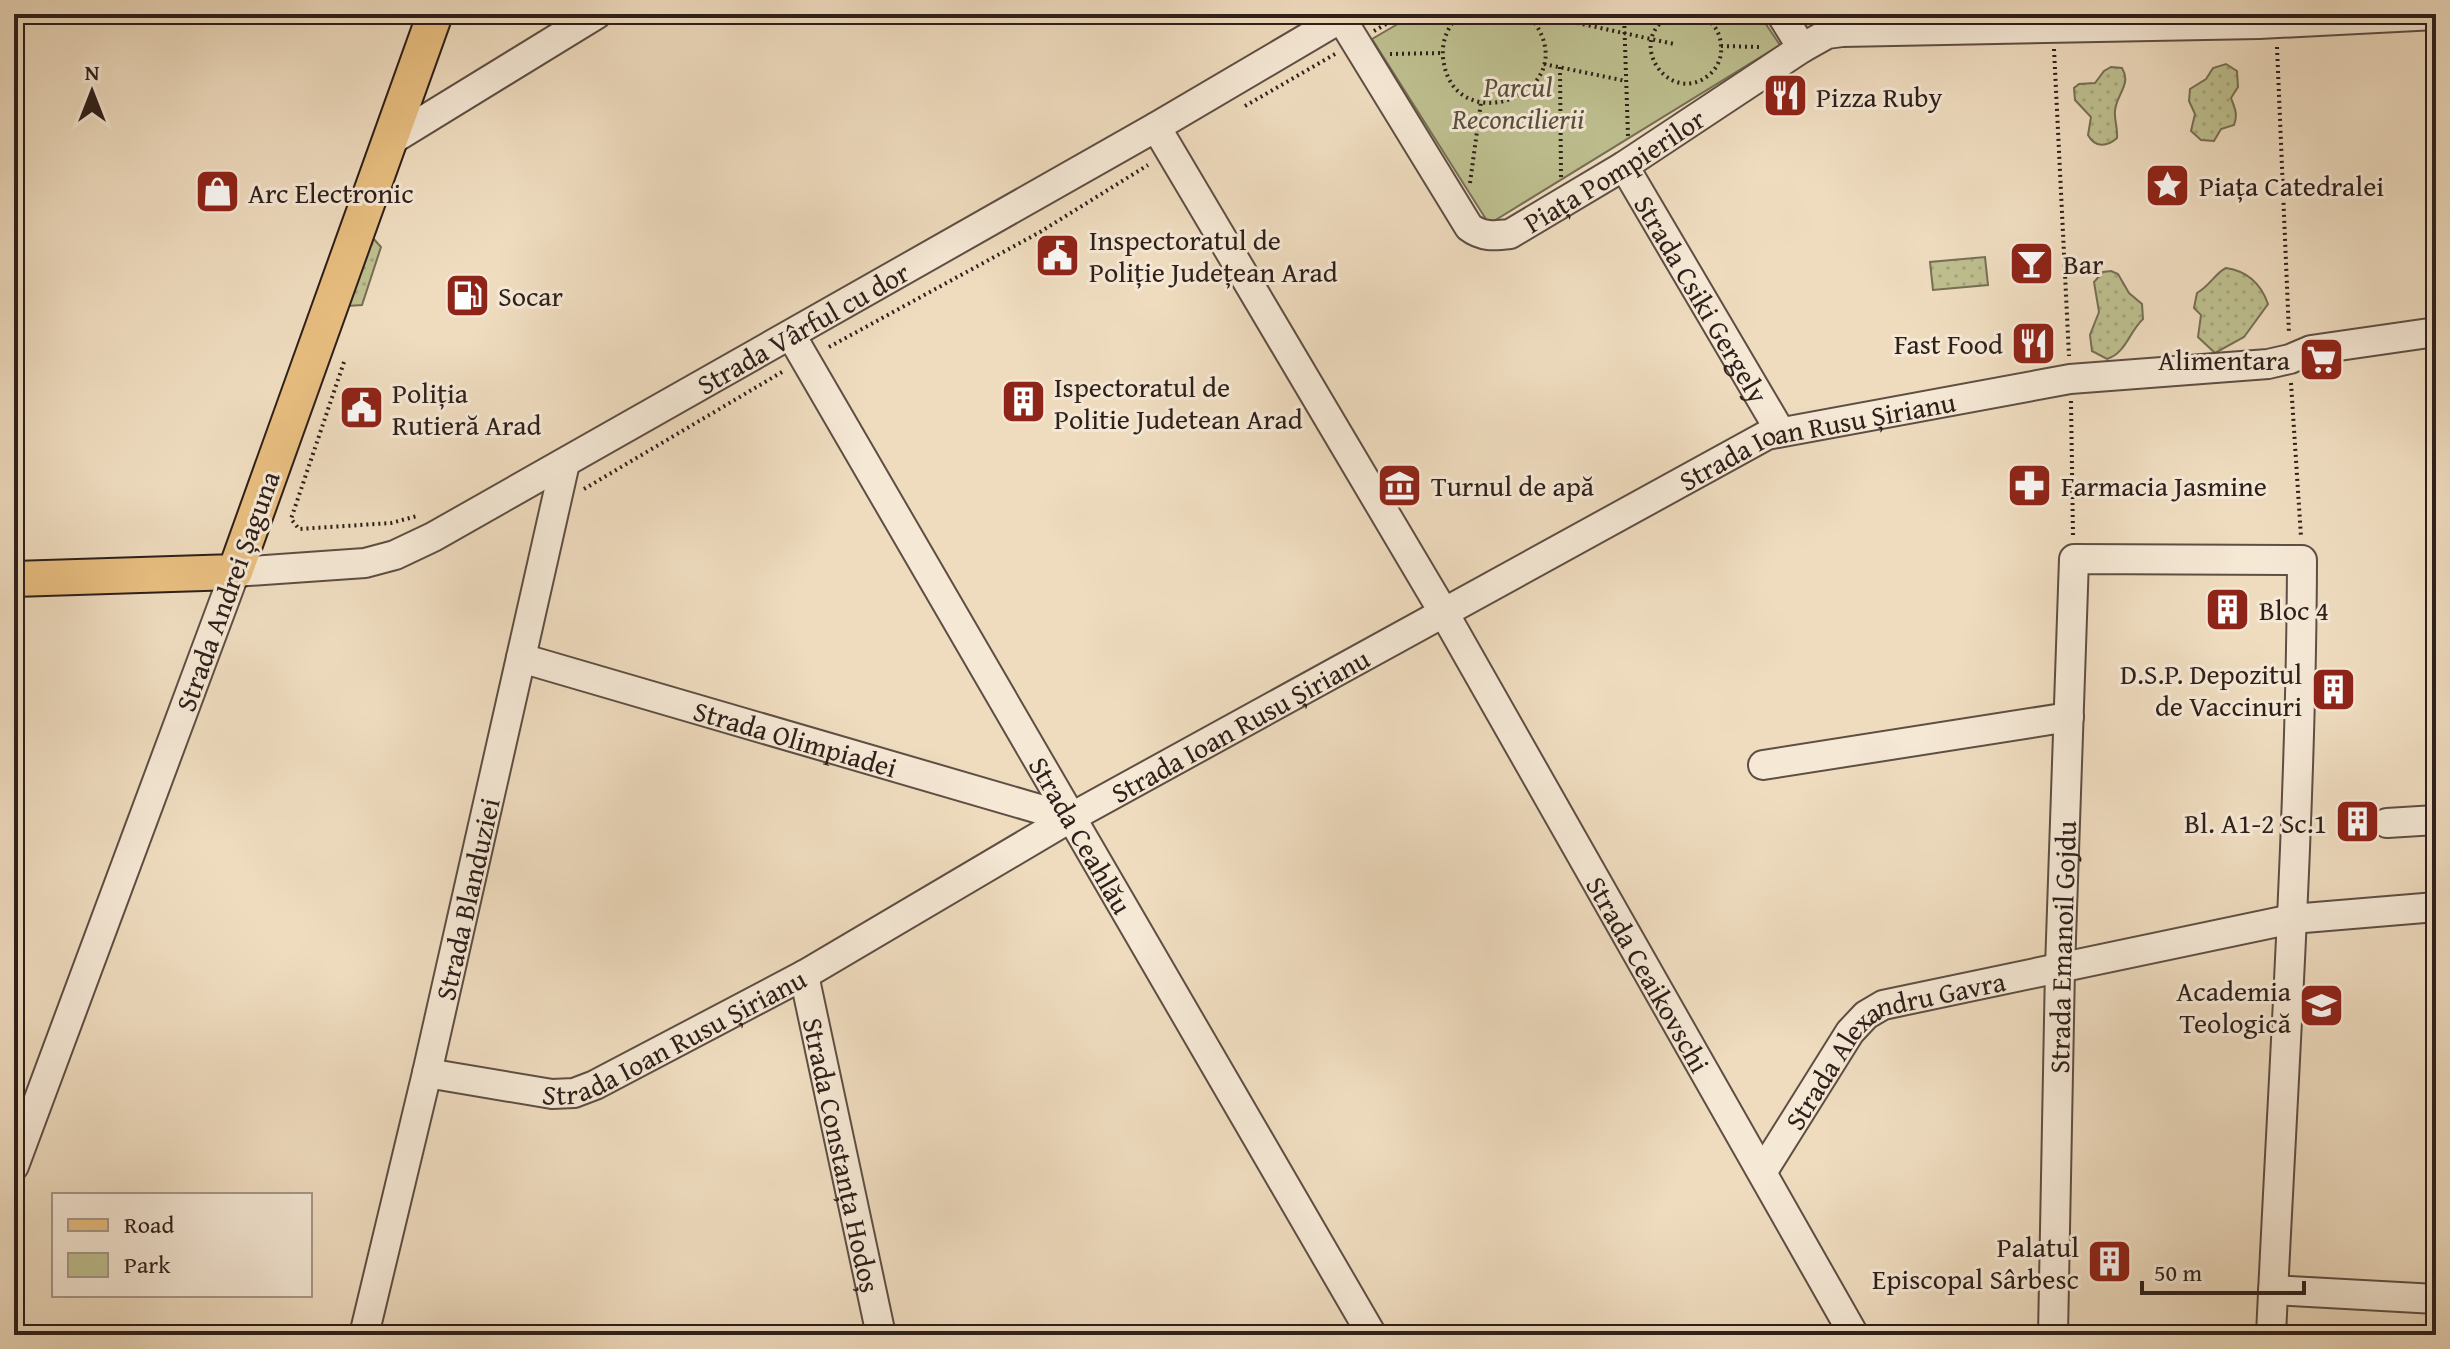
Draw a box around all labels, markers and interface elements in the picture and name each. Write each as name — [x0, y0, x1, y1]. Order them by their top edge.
north arrow — [52, 52, 132, 132]
text: N — [85, 56, 100, 88]
park label: Parcul Reconcilierii — [1451, 66, 1584, 139]
restaurant icon: Pizza Ruby — [1761, 72, 1809, 120]
place label: Pizza Ruby — [1816, 76, 1943, 117]
street label: Piața Pompierilor — [1515, 97, 1713, 242]
place icon: Piața Catedralei — [2144, 161, 2192, 209]
place label: Piața Catedralei — [2199, 165, 2384, 206]
shop icon: Arc Electronic — [193, 168, 241, 216]
place label: Arc Electronic — [248, 172, 414, 213]
street label: Strada Csiki Gergely — [1625, 187, 1779, 410]
place label: Inspectoratul de Poliție Județean Arad — [1089, 219, 1338, 292]
public building icon: Inspectoratul de Poliție Județean Arad — [1034, 231, 1082, 279]
bar icon: Bar — [2008, 239, 2056, 287]
place label: Bar — [2063, 243, 2104, 284]
street label: Strada Vârful cu dor — [689, 251, 917, 404]
fuel station icon: Socar — [443, 271, 491, 319]
place label: Socar — [498, 275, 564, 316]
restaurant icon: Fast Food — [2010, 319, 2058, 367]
place label: Fast Food — [1894, 323, 2003, 364]
supermarket icon: Alimentara — [2297, 335, 2345, 383]
place label: Alimentara — [2158, 339, 2291, 380]
place label: Ispectoratul de Politie Judetean Arad — [1054, 366, 1303, 439]
place label: Poliția Rutieră Arad — [392, 372, 542, 445]
building icon: Ispectoratul de Politie Judetean Arad — [999, 378, 1047, 426]
street label: Strada Ioan Rusu Șirianu — [1671, 380, 1959, 500]
public building icon: Poliția Rutieră Arad — [337, 384, 385, 432]
museum icon: Turnul de apă — [1376, 461, 1424, 509]
pharmacy icon: Farmacia Jasmine — [2006, 461, 2054, 509]
street label: Strada Andrei Șaguna — [164, 464, 290, 717]
place label: Turnul de apă — [1431, 465, 1595, 506]
place label: Farmacia Jasmine — [2061, 465, 2267, 506]
building icon: Bloc 4 — [2204, 585, 2252, 633]
place label: Bloc 4 — [2259, 589, 2329, 630]
street label: Strada Ioan Rusu Șirianu — [1103, 637, 1376, 812]
place label: D.S.P. Depozitul de Vaccinuri — [2120, 653, 2302, 726]
building icon: D.S.P. Depozitul de Vaccinuri — [2309, 665, 2357, 713]
street label: Strada Olimpiadei — [689, 689, 902, 787]
street label: Strada Ceahlău — [1019, 748, 1143, 921]
street label: Strada Blanduziei — [424, 794, 509, 1004]
building icon: Bl. A1-2 Sc.1 — [2334, 798, 2382, 846]
place label: Bl. A1-2 Sc.1 — [2184, 802, 2327, 843]
street label: Strada Emanoil Gojdu — [2037, 820, 2086, 1074]
street label: Strada Ceaikovschi — [1577, 868, 1721, 1080]
street label: Strada Ioan Rusu Șirianu — [539, 957, 813, 1115]
street label: Strada Alexandru Gavra — [1774, 959, 2010, 1137]
place label: Academia Teologică — [2176, 970, 2292, 1043]
school or university icon: Academia Teologică — [2298, 982, 2346, 1030]
street label: Strada Constanța Hodoș — [793, 1014, 892, 1296]
legend — [52, 1193, 312, 1297]
text: Road — [124, 1207, 174, 1242]
place label: Palatul Episcopal Sârbesc — [1872, 1226, 2079, 1299]
building icon: Palatul Episcopal Sârbesc — [2086, 1238, 2134, 1286]
scale bar — [2142, 1245, 2304, 1295]
text: Park — [124, 1247, 171, 1282]
text: 50 m — [2154, 1255, 2202, 1290]

